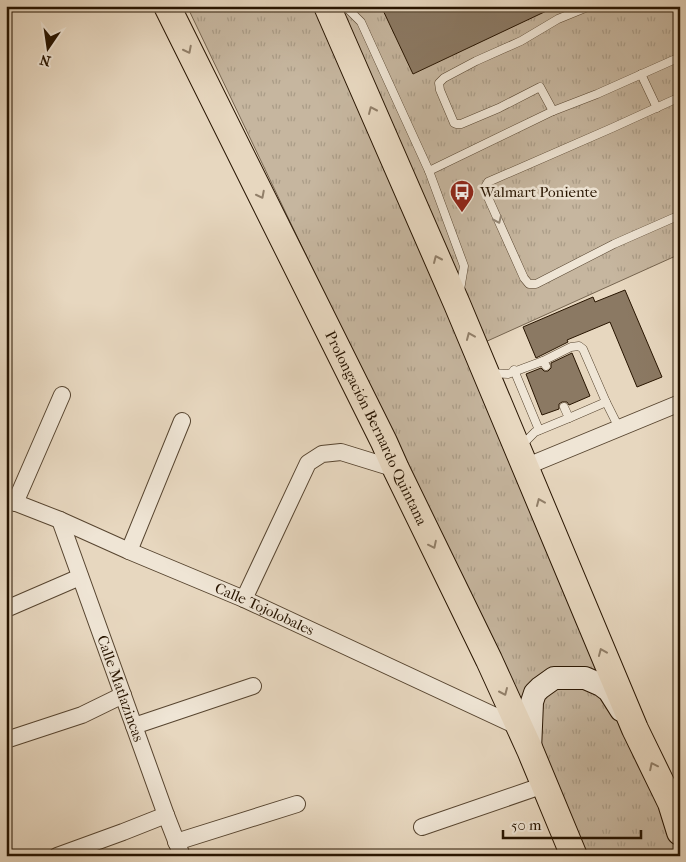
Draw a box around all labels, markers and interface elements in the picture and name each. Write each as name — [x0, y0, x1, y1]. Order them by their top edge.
north arrow — [22, 22, 72, 72]
one-way arrow — [182, 45, 192, 54]
text: N — [38, 51, 52, 70]
one-way arrow — [368, 106, 379, 115]
bus stop icon: Walmart Poniente — [449, 179, 475, 213]
place label: Walmart Poniente — [479, 183, 598, 201]
one-way arrow — [255, 190, 265, 199]
one-way arrow — [492, 215, 502, 224]
one-way arrow — [433, 255, 444, 264]
street label: Prolongación Bernardo Quintana — [321, 328, 431, 529]
one-way arrow — [466, 332, 477, 341]
one-way arrow — [535, 498, 546, 507]
one-way arrow — [427, 540, 437, 549]
street label: Calle Tojolobales — [212, 579, 317, 640]
street label: Calle Matlazincas — [93, 633, 148, 745]
one-way arrow — [598, 648, 609, 657]
one-way arrow — [497, 687, 508, 696]
one-way arrow — [649, 762, 659, 771]
scale bar — [503, 807, 641, 839]
text: 50 m — [511, 816, 542, 834]

